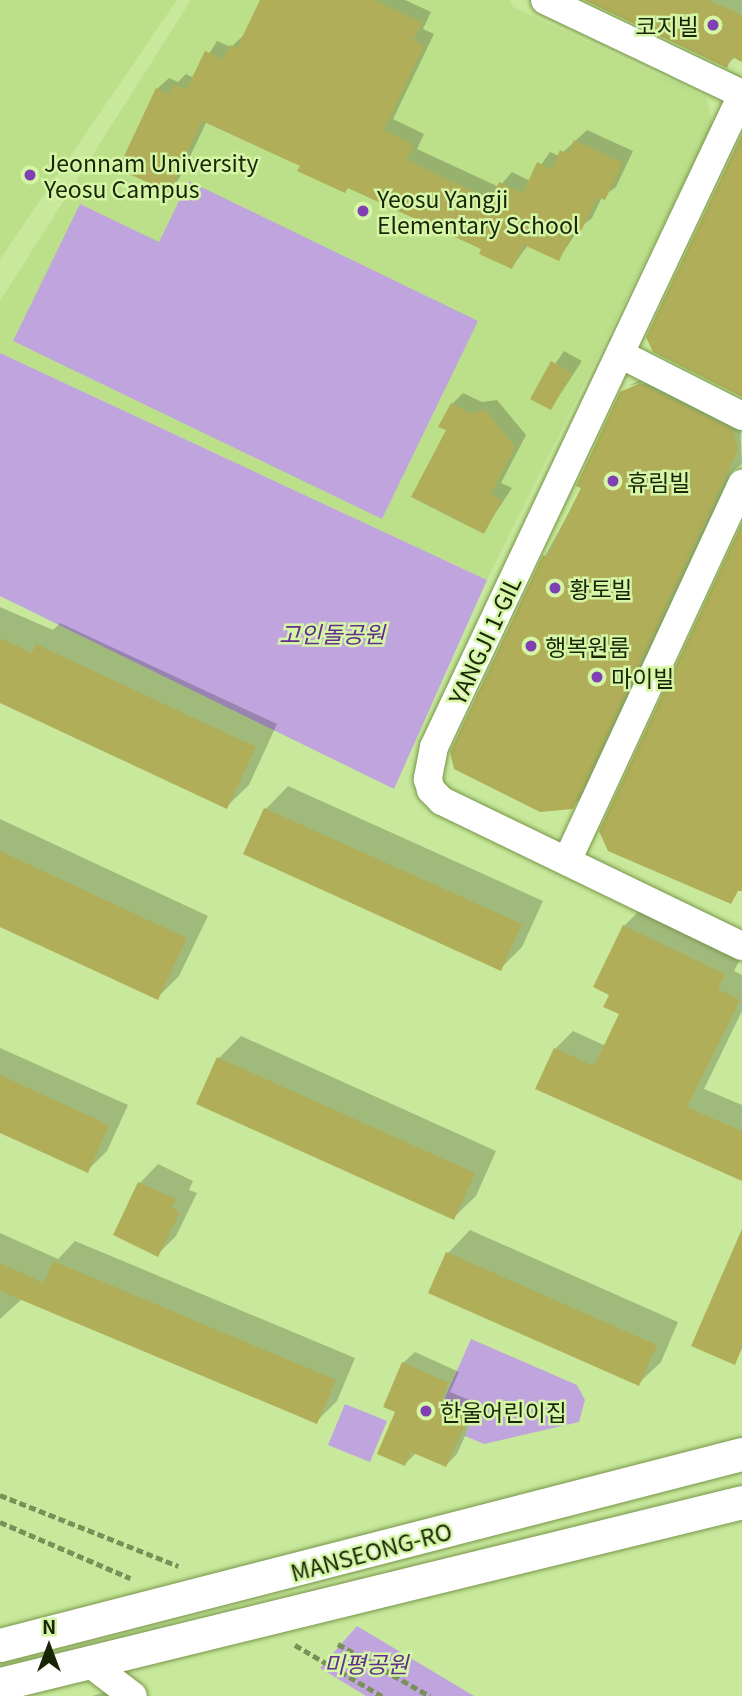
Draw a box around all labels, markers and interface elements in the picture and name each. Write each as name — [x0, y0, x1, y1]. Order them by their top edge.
place label: 코지빌 — [636, 11, 699, 39]
marker: 코지빌 — [705, 17, 721, 33]
place label: Jeonnam University Yeosu Campus — [44, 148, 258, 202]
marker: Jeonnam University Yeosu Campus — [22, 167, 38, 183]
place label: Yeosu Yangji Elementary School — [377, 184, 579, 238]
marker: Yeosu Yangji Elementary School — [355, 203, 371, 219]
place label: 휴림빌 — [627, 467, 690, 495]
marker: 휴림빌 — [605, 473, 621, 489]
street label: YANGJI 1-GIL — [442, 572, 526, 708]
place label: 황토빌 — [569, 574, 632, 602]
marker: 황토빌 — [547, 580, 563, 596]
park label: 고인돌공원 — [279, 619, 385, 647]
place label: 행복원룸 — [545, 632, 630, 660]
marker: 행복원룸 — [523, 638, 539, 654]
place label: 마이빌 — [611, 663, 674, 691]
marker: 마이빌 — [589, 669, 605, 685]
place label: 한울어린이집 — [440, 1397, 567, 1425]
marker: 한울어린이집 — [418, 1403, 434, 1419]
street label: MANSEONG-RO — [287, 1516, 455, 1586]
north arrow — [14, 1612, 84, 1682]
text: N — [42, 1612, 56, 1639]
park label: 미평공원 — [324, 1649, 408, 1677]

